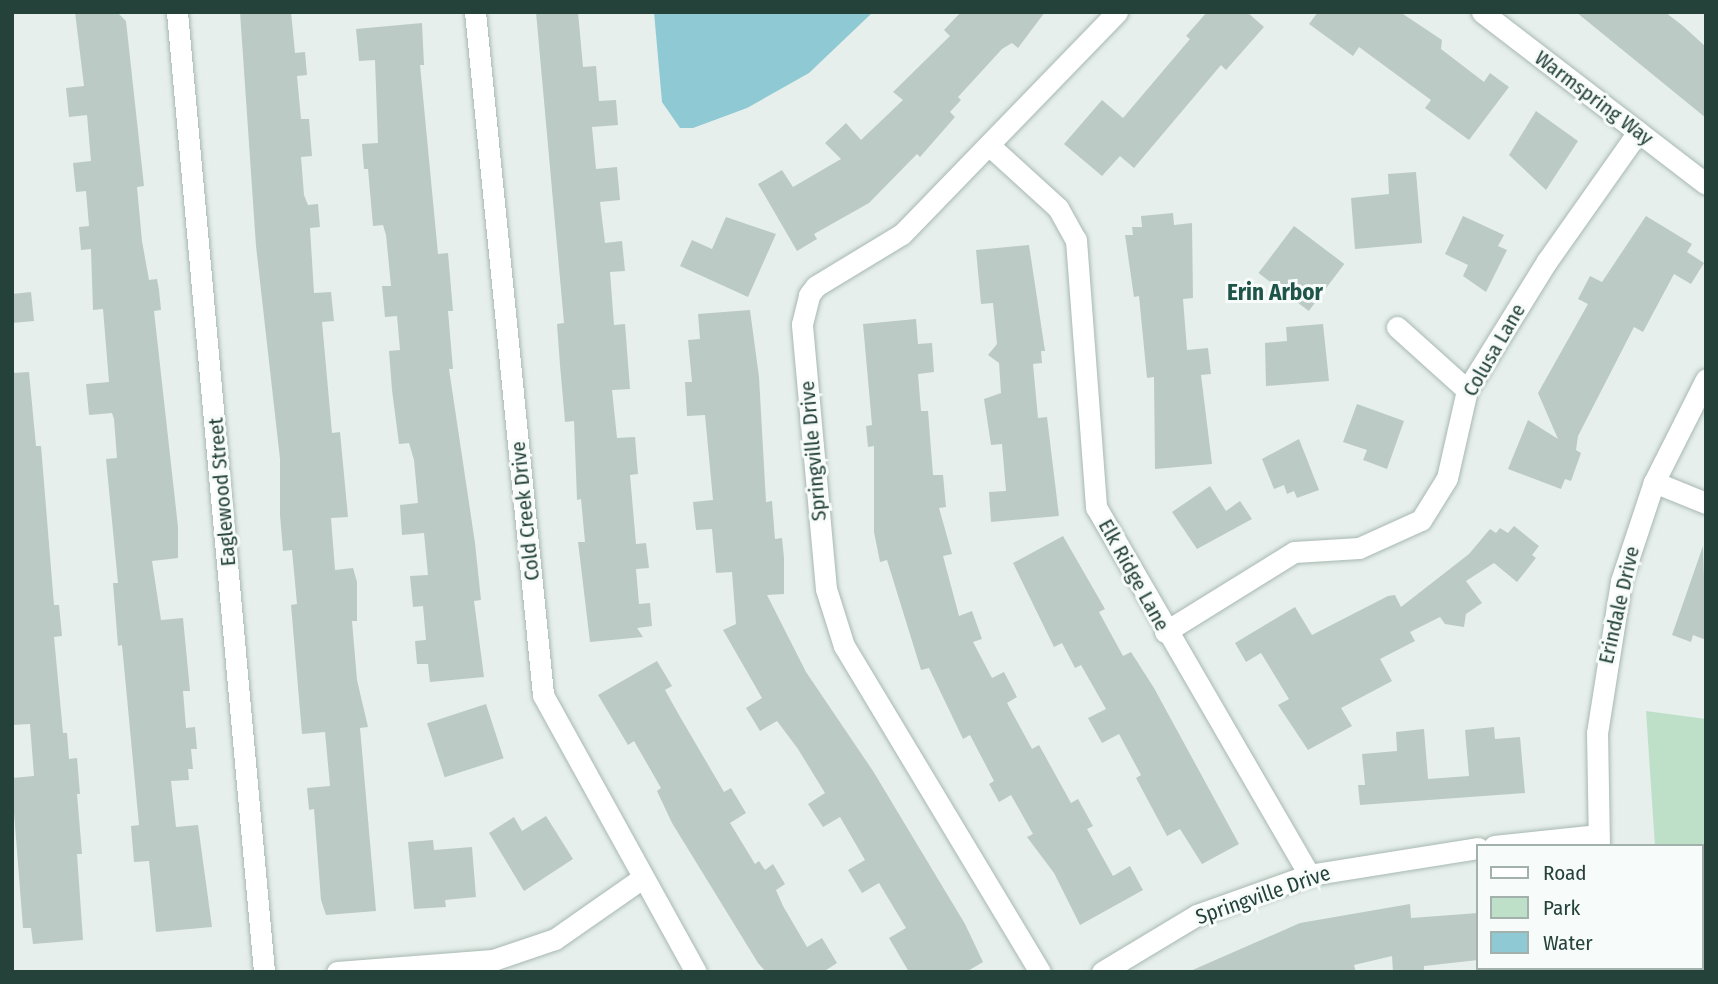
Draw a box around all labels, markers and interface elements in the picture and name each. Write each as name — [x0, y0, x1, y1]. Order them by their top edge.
street label: Warmspring Way — [1530, 45, 1658, 151]
district label: Erin Arbor — [1227, 278, 1323, 306]
street label: Colusa Lane — [1457, 299, 1531, 401]
street label: Springville Drive — [794, 380, 832, 522]
street label: Eaglewood Street — [203, 417, 241, 567]
street label: Cold Creek Drive — [505, 440, 545, 582]
street label: Elk Ridge Lane — [1093, 515, 1175, 635]
street label: Erindale Drive — [1593, 544, 1645, 666]
legend — [1476, 844, 1704, 970]
street label: Springville Drive — [1192, 860, 1334, 930]
text: Road — [1543, 860, 1587, 886]
text: Park — [1543, 895, 1580, 921]
text: Water — [1543, 930, 1593, 956]

